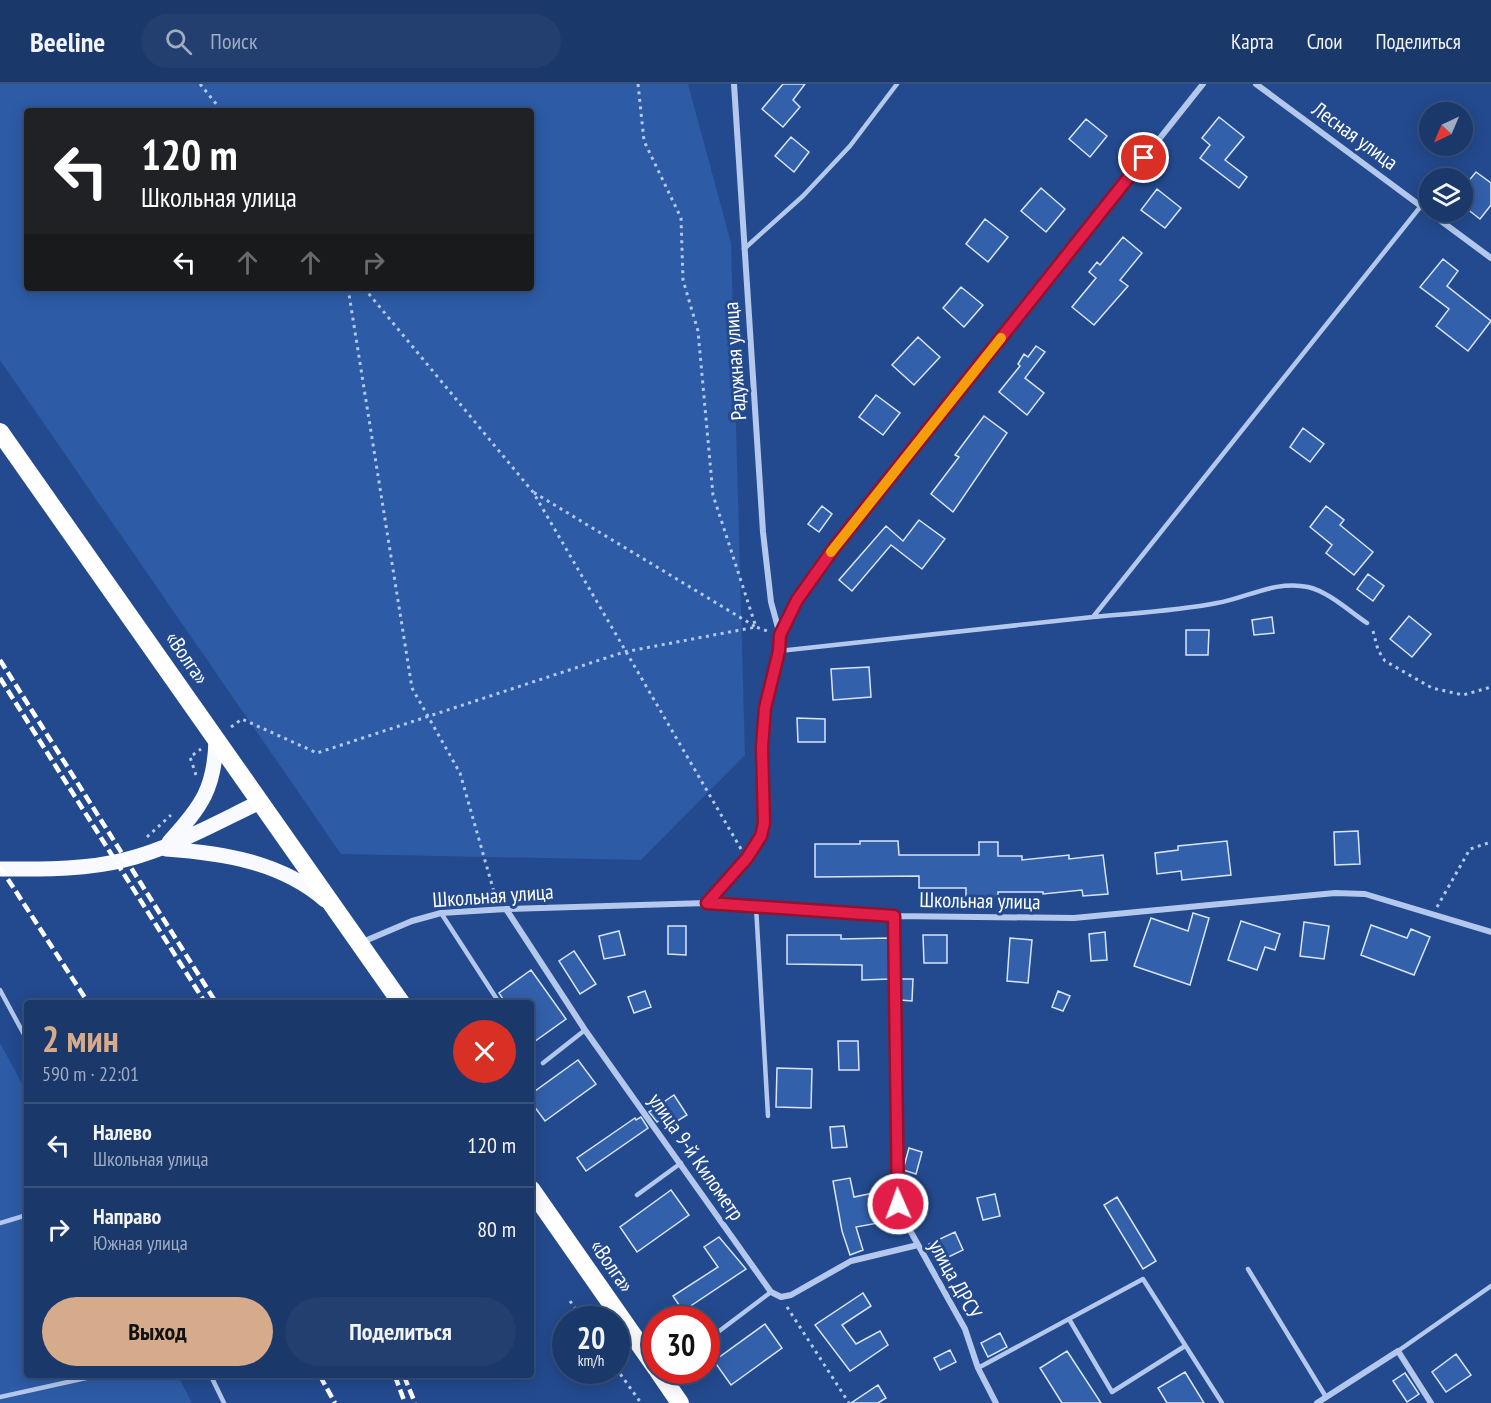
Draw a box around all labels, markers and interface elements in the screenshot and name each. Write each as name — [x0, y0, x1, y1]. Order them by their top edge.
search box — [141, 14, 561, 68]
text: Beeline — [30, 23, 105, 60]
icon: search — [162, 25, 195, 58]
text: Поиск — [210, 27, 257, 55]
text: Карта — [1231, 28, 1274, 55]
text: Слои — [1307, 28, 1342, 55]
text: Поделиться — [1375, 28, 1461, 55]
street label: Лесная улица — [1306, 95, 1404, 176]
north arrow — [1419, 102, 1473, 156]
map controls — [1419, 102, 1473, 222]
text: 120 m — [141, 127, 238, 182]
icon: left — [42, 132, 120, 210]
pin — [1118, 132, 1169, 183]
icon: arrive — [1127, 141, 1160, 174]
button: layers — [1419, 168, 1473, 222]
text: Школьная улица — [141, 180, 297, 214]
icon: left — [168, 246, 201, 279]
icon: ahead — [231, 246, 264, 279]
icon: ahead — [294, 246, 327, 279]
icon: right — [357, 246, 390, 279]
street label: Радужная улица — [717, 301, 752, 421]
street label: «Волга» — [160, 626, 215, 689]
street label: Школьная улица — [432, 878, 554, 913]
street label: Школьная улица — [919, 886, 1041, 915]
text: 2 мин — [42, 1015, 119, 1062]
button: close — [453, 1020, 516, 1083]
text: 590 m · 22:01 — [42, 1061, 139, 1087]
street label: улица 9-й Километр — [642, 1088, 750, 1226]
text: Налево — [93, 1118, 152, 1146]
icon: left — [42, 1129, 75, 1162]
text: 120 m — [467, 1131, 516, 1159]
text: Школьная улица — [93, 1146, 208, 1172]
position arrow — [866, 1172, 930, 1236]
text: Направо — [93, 1202, 161, 1230]
icon: right — [42, 1213, 75, 1246]
text: 80 m — [477, 1215, 516, 1243]
text: Южная улица — [93, 1230, 188, 1256]
street label: «Волга» — [585, 1234, 640, 1297]
street label: улица ДРСУ — [923, 1235, 988, 1324]
button: Выход — [42, 1297, 273, 1366]
button: Поделиться — [285, 1297, 516, 1366]
speed limit sign: 30 — [642, 1306, 720, 1384]
text: 20 — [577, 1318, 605, 1357]
text: km/h — [578, 1351, 604, 1370]

